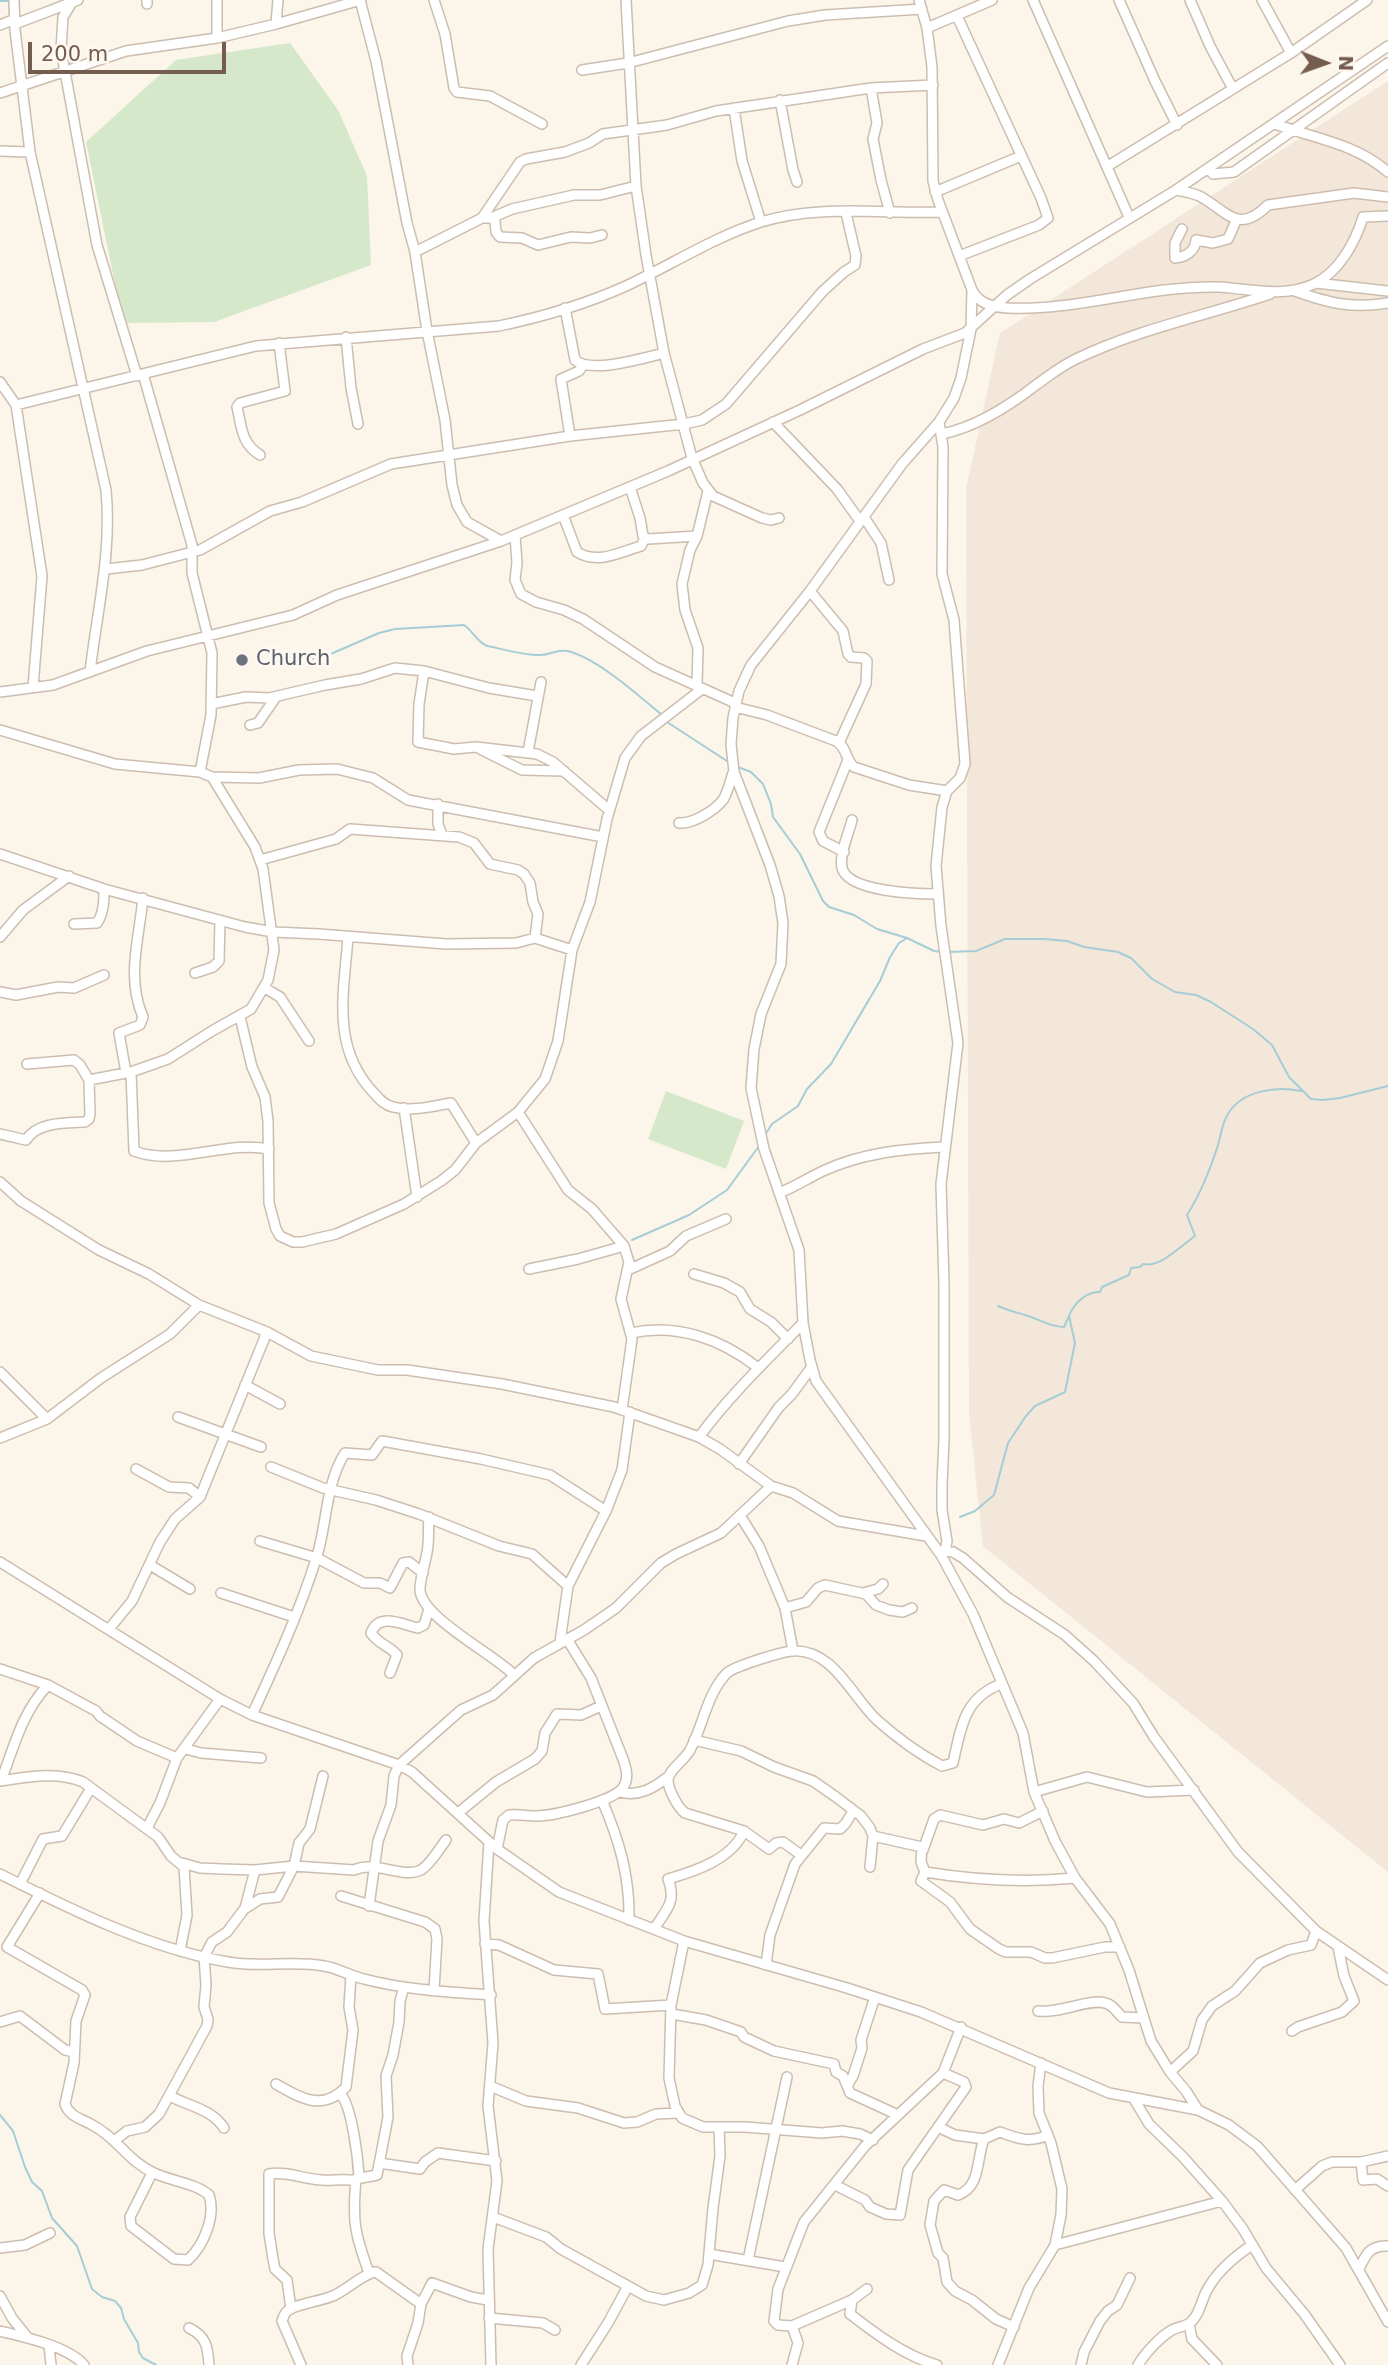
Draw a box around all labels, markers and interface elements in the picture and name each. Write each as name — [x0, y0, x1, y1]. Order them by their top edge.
scale bar — [32, 28, 229, 72]
north arrow — [1290, 28, 1360, 98]
text: 200 m — [41, 42, 108, 66]
text: N — [1335, 55, 1357, 72]
place label: Church — [256, 647, 330, 673]
marker: Church — [234, 652, 250, 668]

